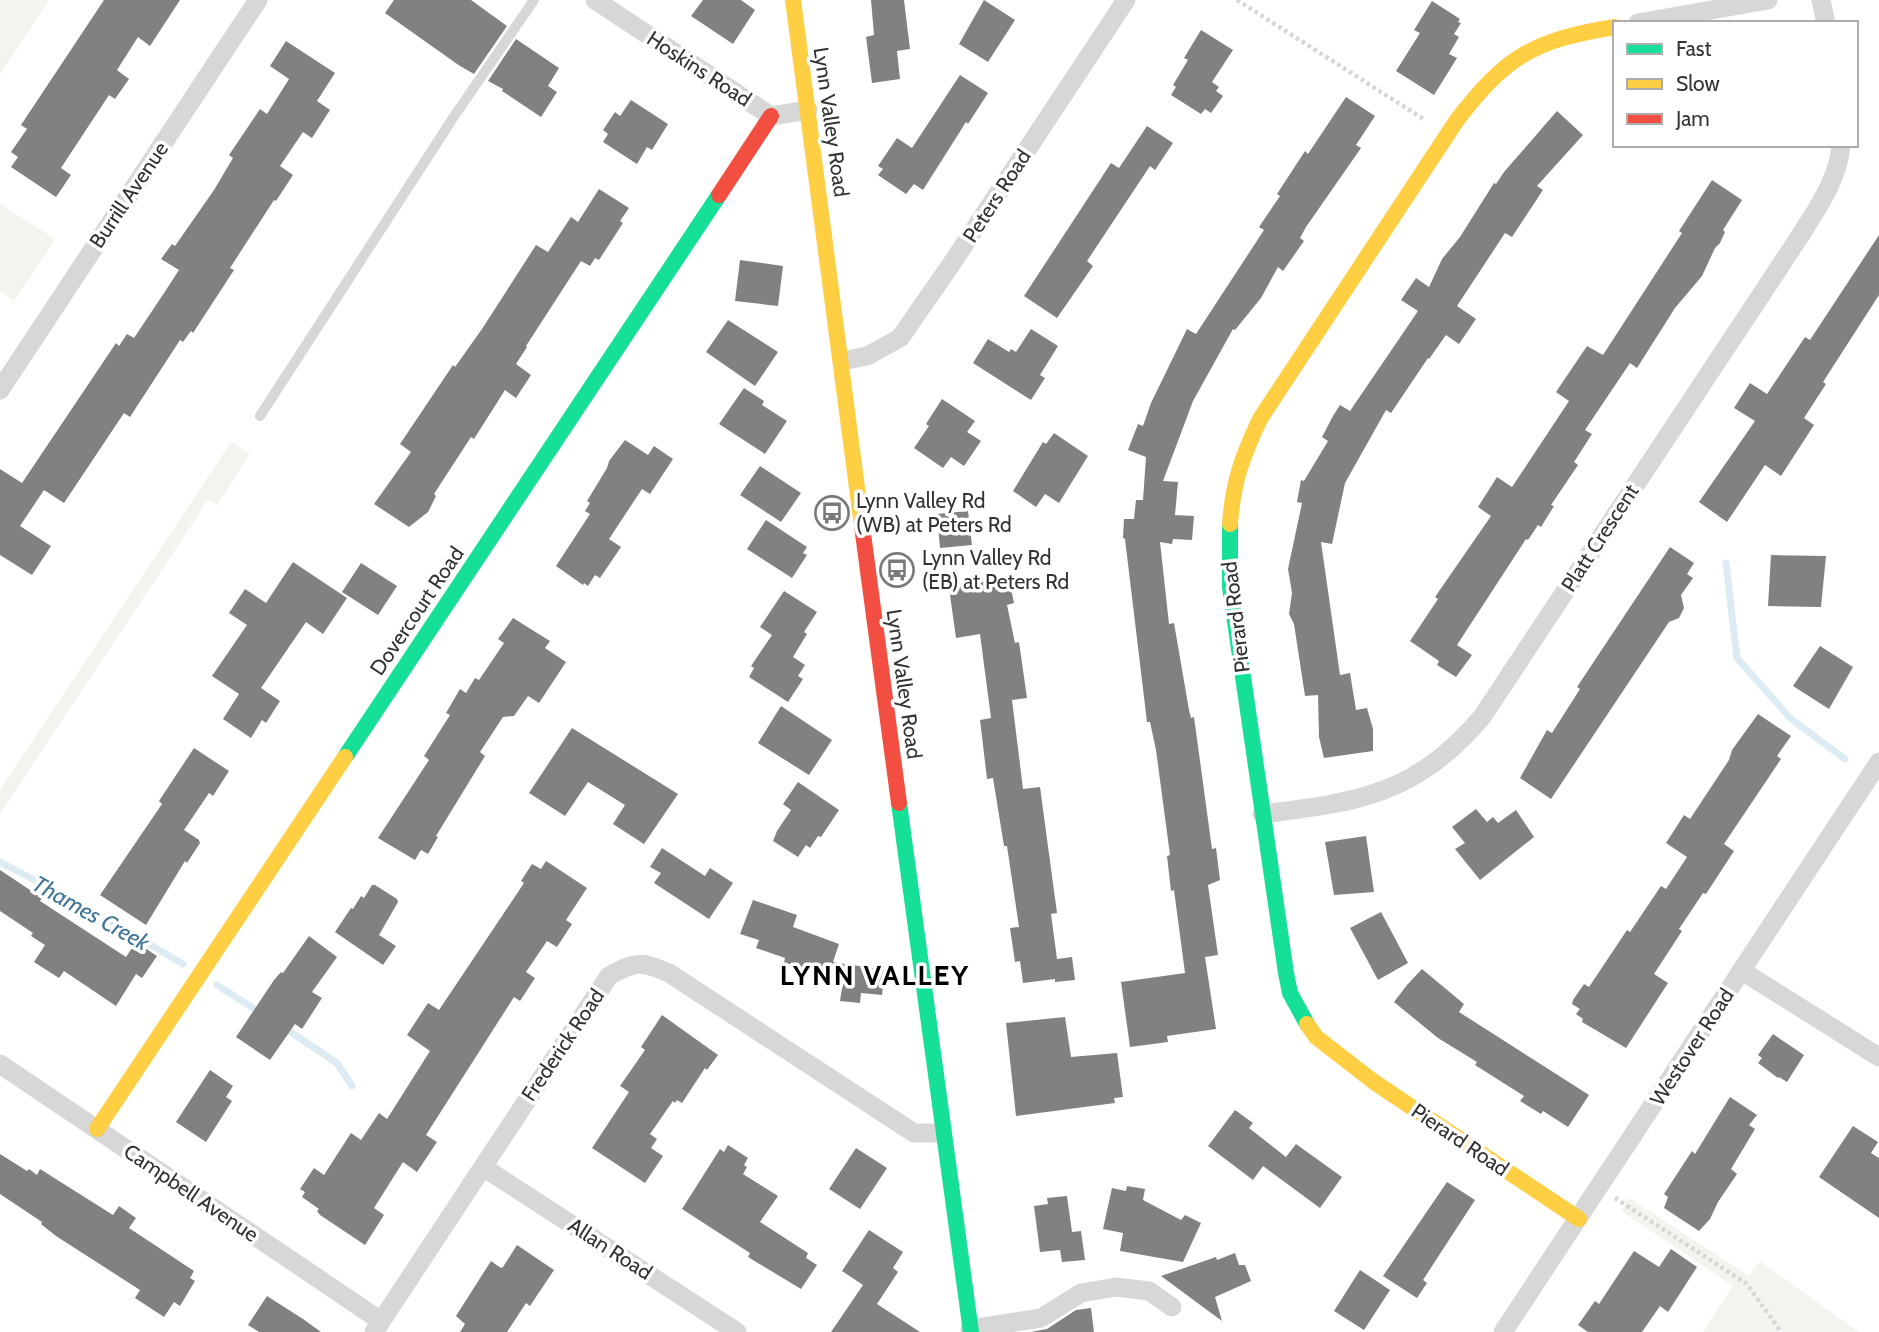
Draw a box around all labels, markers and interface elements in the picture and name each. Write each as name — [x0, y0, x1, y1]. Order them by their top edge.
legend — [1613, 21, 1858, 147]
street label: Hoskins Road — [642, 26, 756, 112]
text: Fast — [1676, 36, 1712, 61]
street label: Lynn Valley Road — [809, 45, 854, 199]
text: Slow — [1676, 71, 1720, 96]
text: Jam — [1675, 106, 1710, 131]
street label: Burrill Avenue — [84, 137, 173, 252]
street label: Peters Road — [957, 145, 1036, 247]
street label: Platt Crescent — [1556, 479, 1644, 596]
place label: Lynn Valley Rd (WB) at Peters Rd — [856, 488, 1012, 537]
bus stop icon: Lynn Valley Rd (WB) at Peters Rd — [813, 494, 851, 532]
street label: Dovercourt Road — [364, 542, 469, 680]
place label: Lynn Valley Rd (EB) at Peters Rd — [922, 545, 1069, 594]
bus stop icon: Lynn Valley Rd (EB) at Peters Rd — [878, 551, 916, 589]
street label: Pierard Road — [1216, 560, 1255, 674]
street label: Lynn Valley Road — [882, 607, 927, 761]
water label: Thames Creek — [28, 869, 155, 957]
district label: LYNN VALLEY — [780, 958, 970, 992]
street label: Westover Road — [1644, 983, 1739, 1110]
street label: Frederick Road — [516, 984, 609, 1106]
street label: Pierard Road — [1407, 1098, 1514, 1181]
street label: Campbell Avenue — [119, 1138, 263, 1247]
street label: Allan Road — [564, 1212, 657, 1285]

